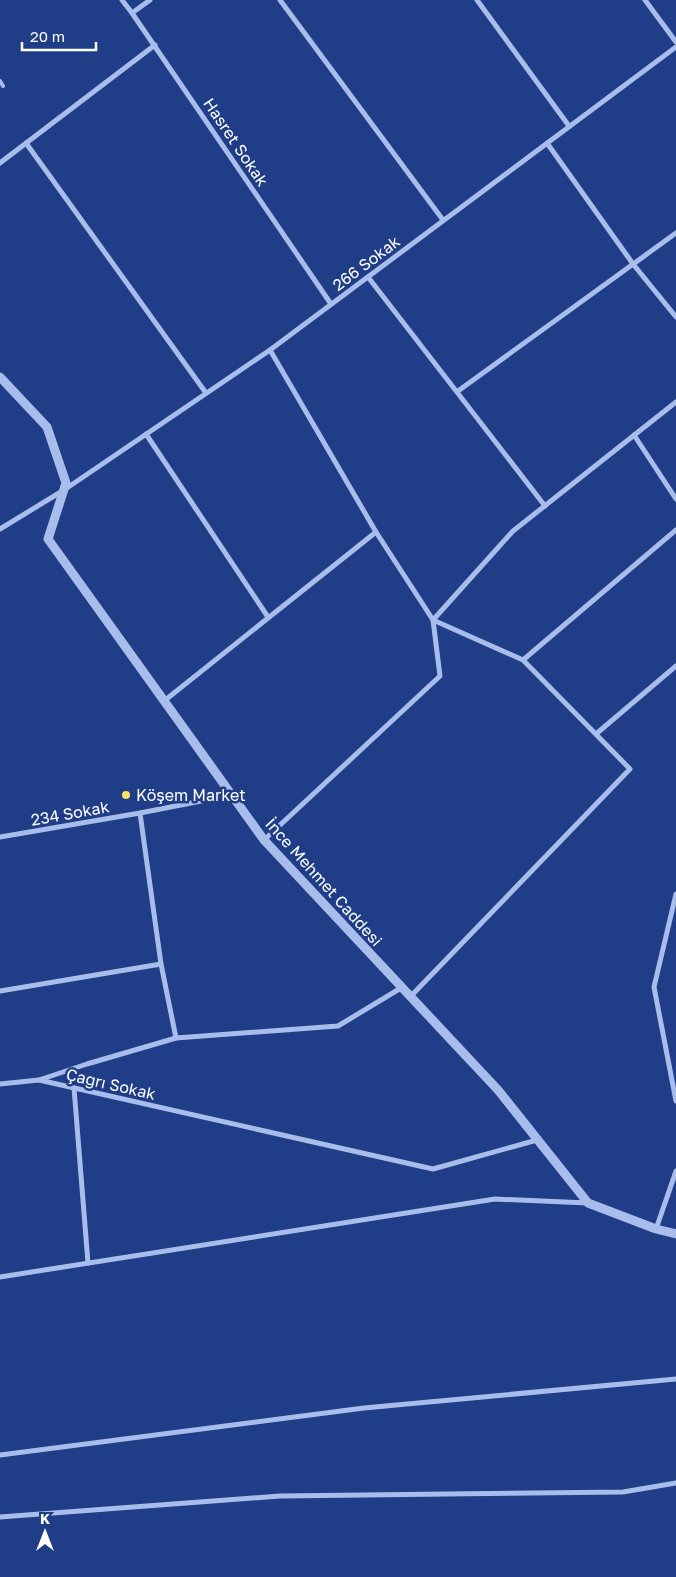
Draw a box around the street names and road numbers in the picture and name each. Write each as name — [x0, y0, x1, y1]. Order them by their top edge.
street label: Hasret Sokak — [199, 94, 273, 190]
street label: 266 Sokak — [328, 231, 404, 295]
street label: 234 Sokak — [29, 796, 111, 830]
street label: İnce Mehmet Caddesi — [261, 814, 387, 950]
street label: Çağrı Sokak — [64, 1064, 158, 1104]

